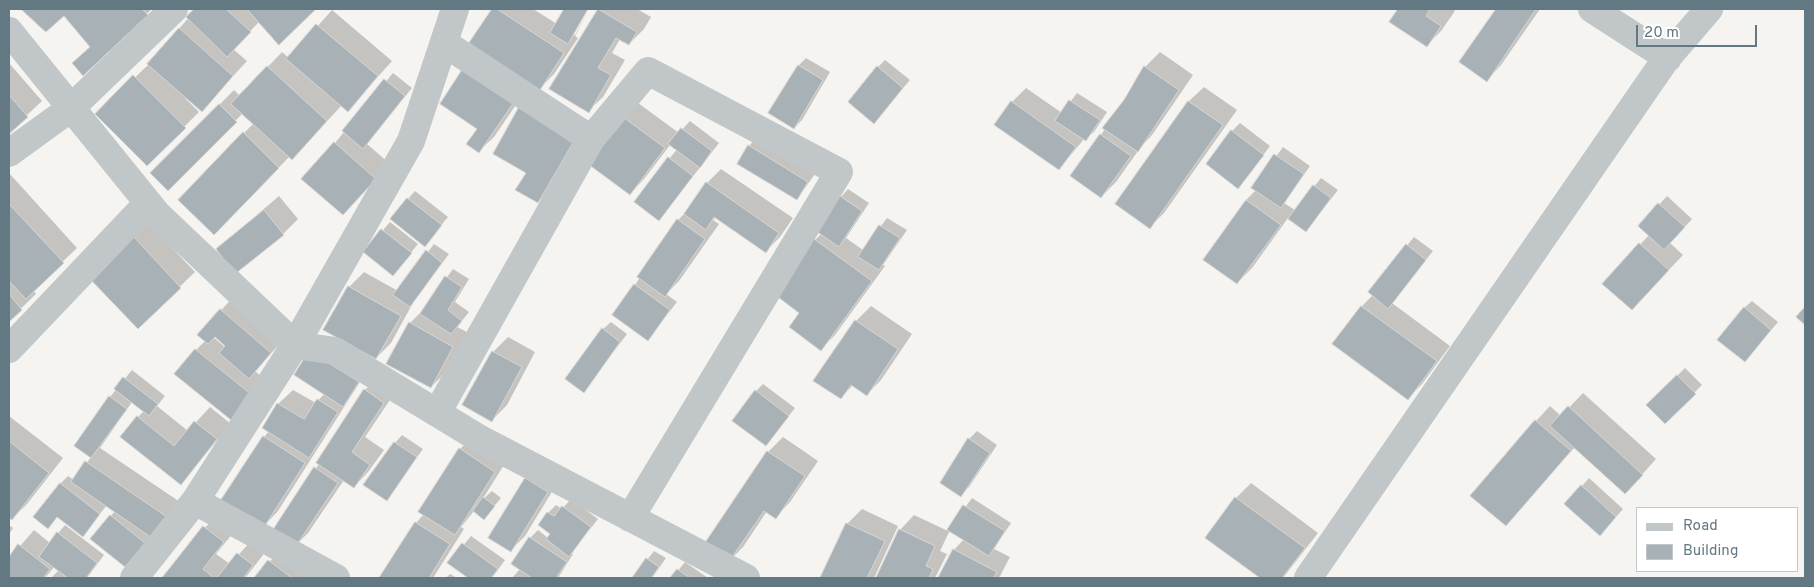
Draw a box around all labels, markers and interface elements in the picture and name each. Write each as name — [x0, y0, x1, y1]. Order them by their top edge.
scale bar — [1639, 15, 1760, 47]
text: 20 m — [1644, 24, 1679, 43]
legend — [1636, 507, 1799, 572]
text: Road — [1683, 517, 1718, 536]
text: Building — [1683, 542, 1738, 561]

